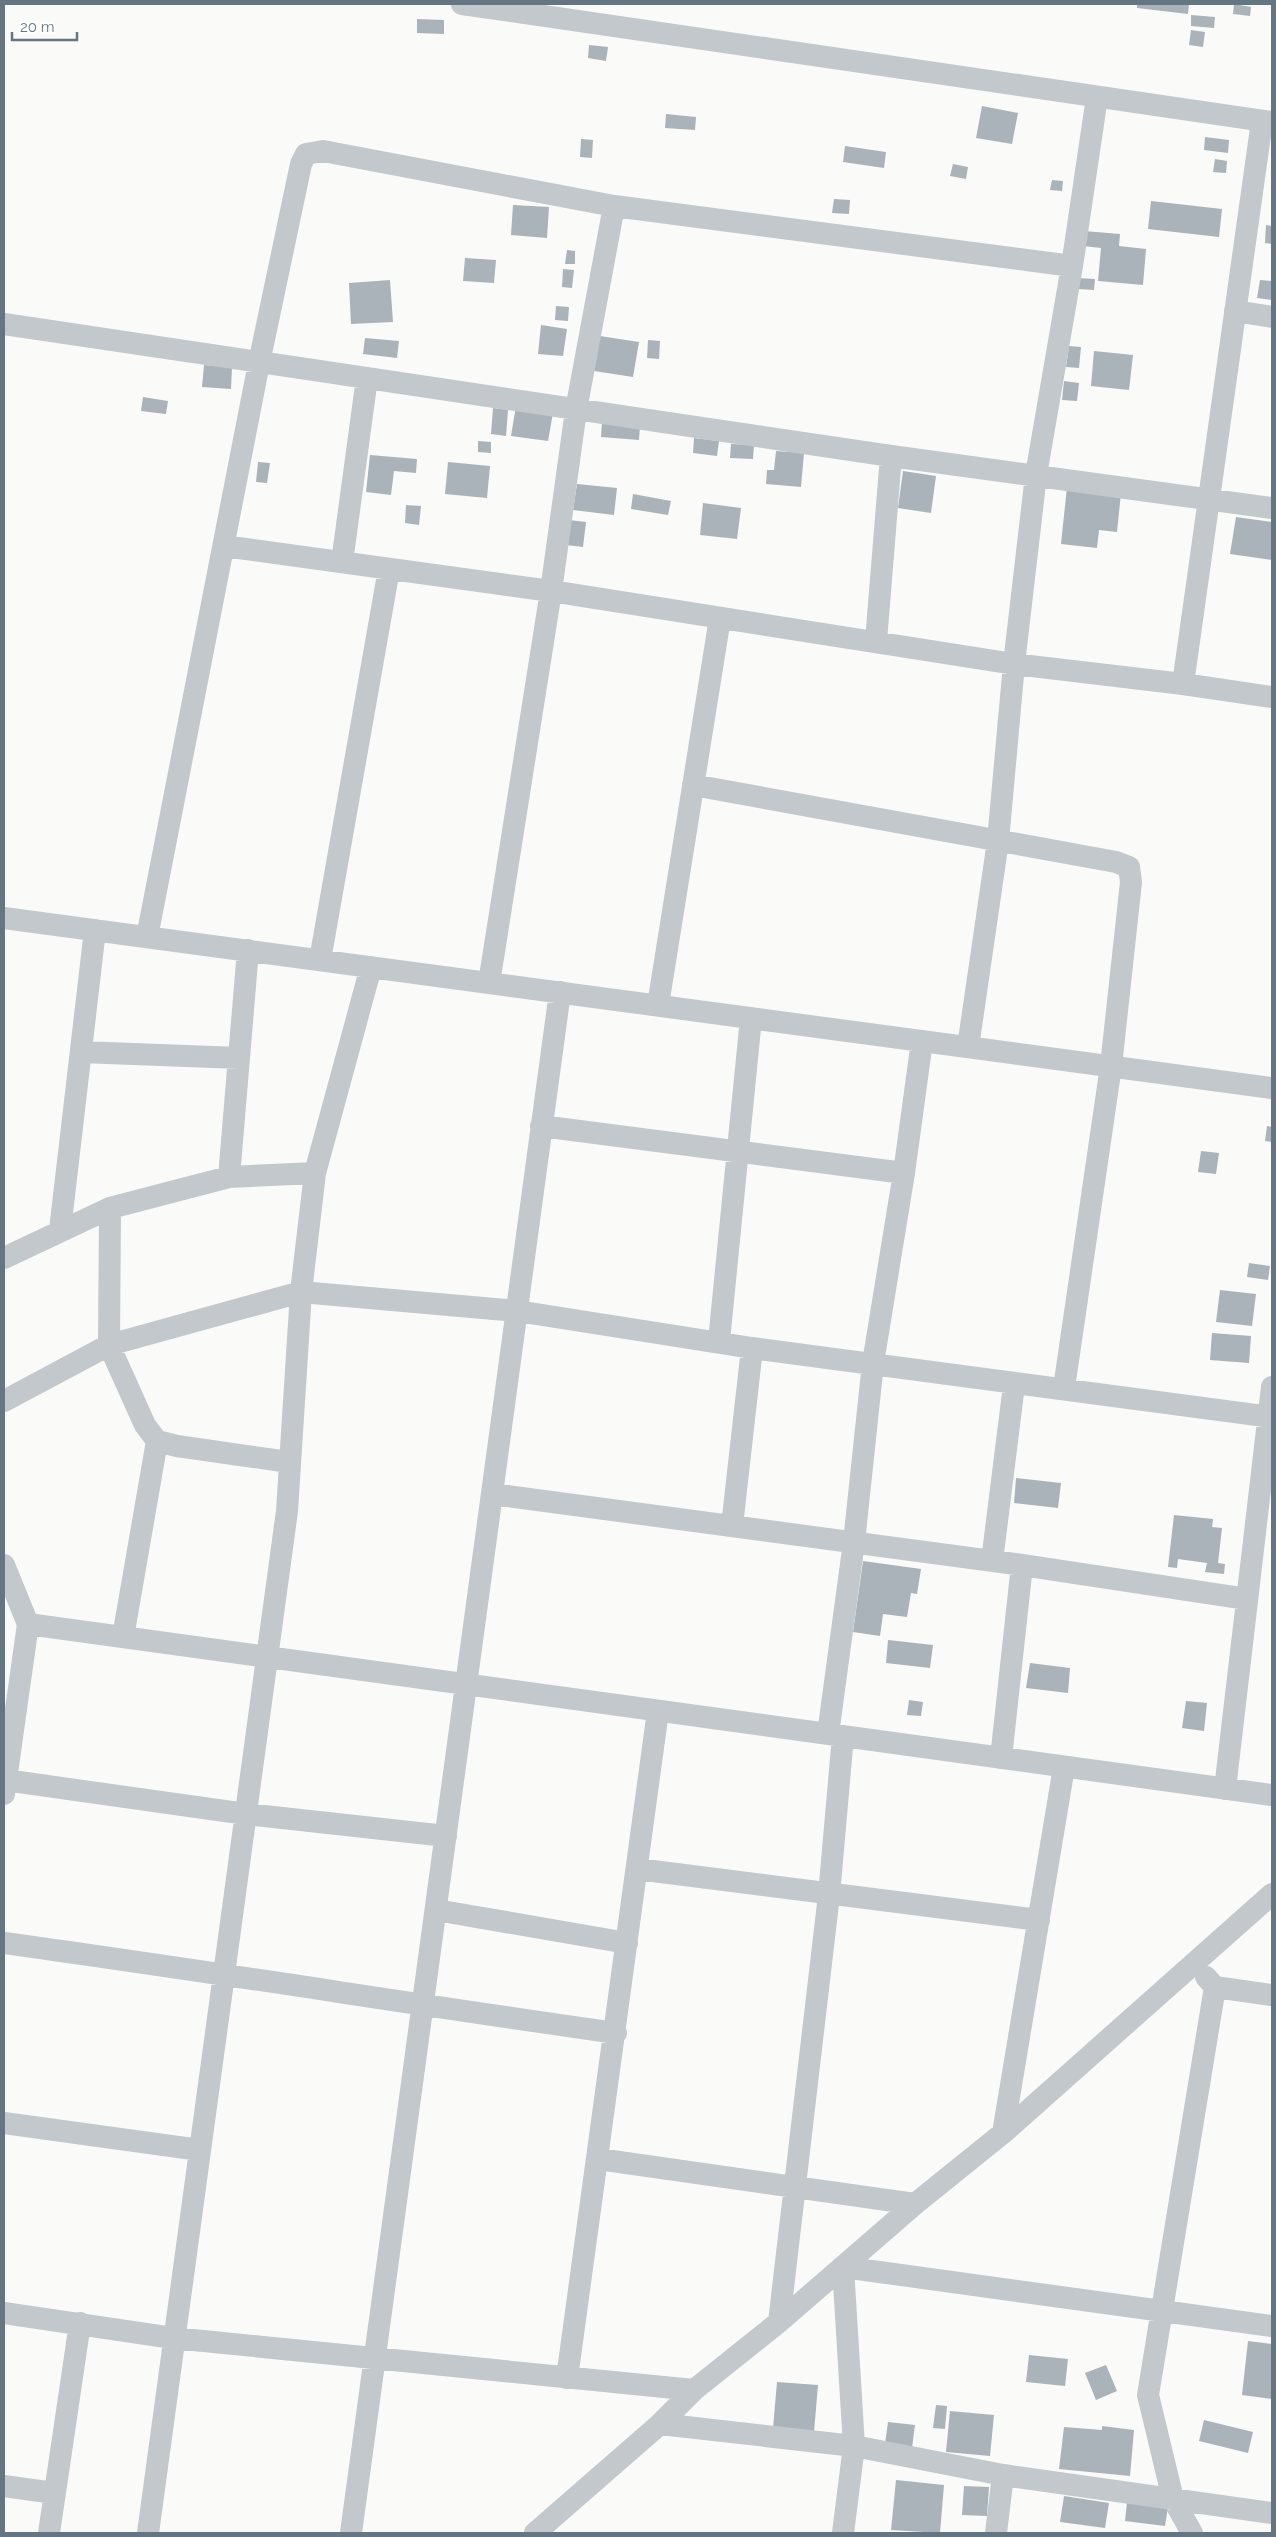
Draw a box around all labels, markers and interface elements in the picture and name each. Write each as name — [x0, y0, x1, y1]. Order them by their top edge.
scale bar — [12, 10, 78, 42]
text: 20 m — [20, 18, 55, 36]

